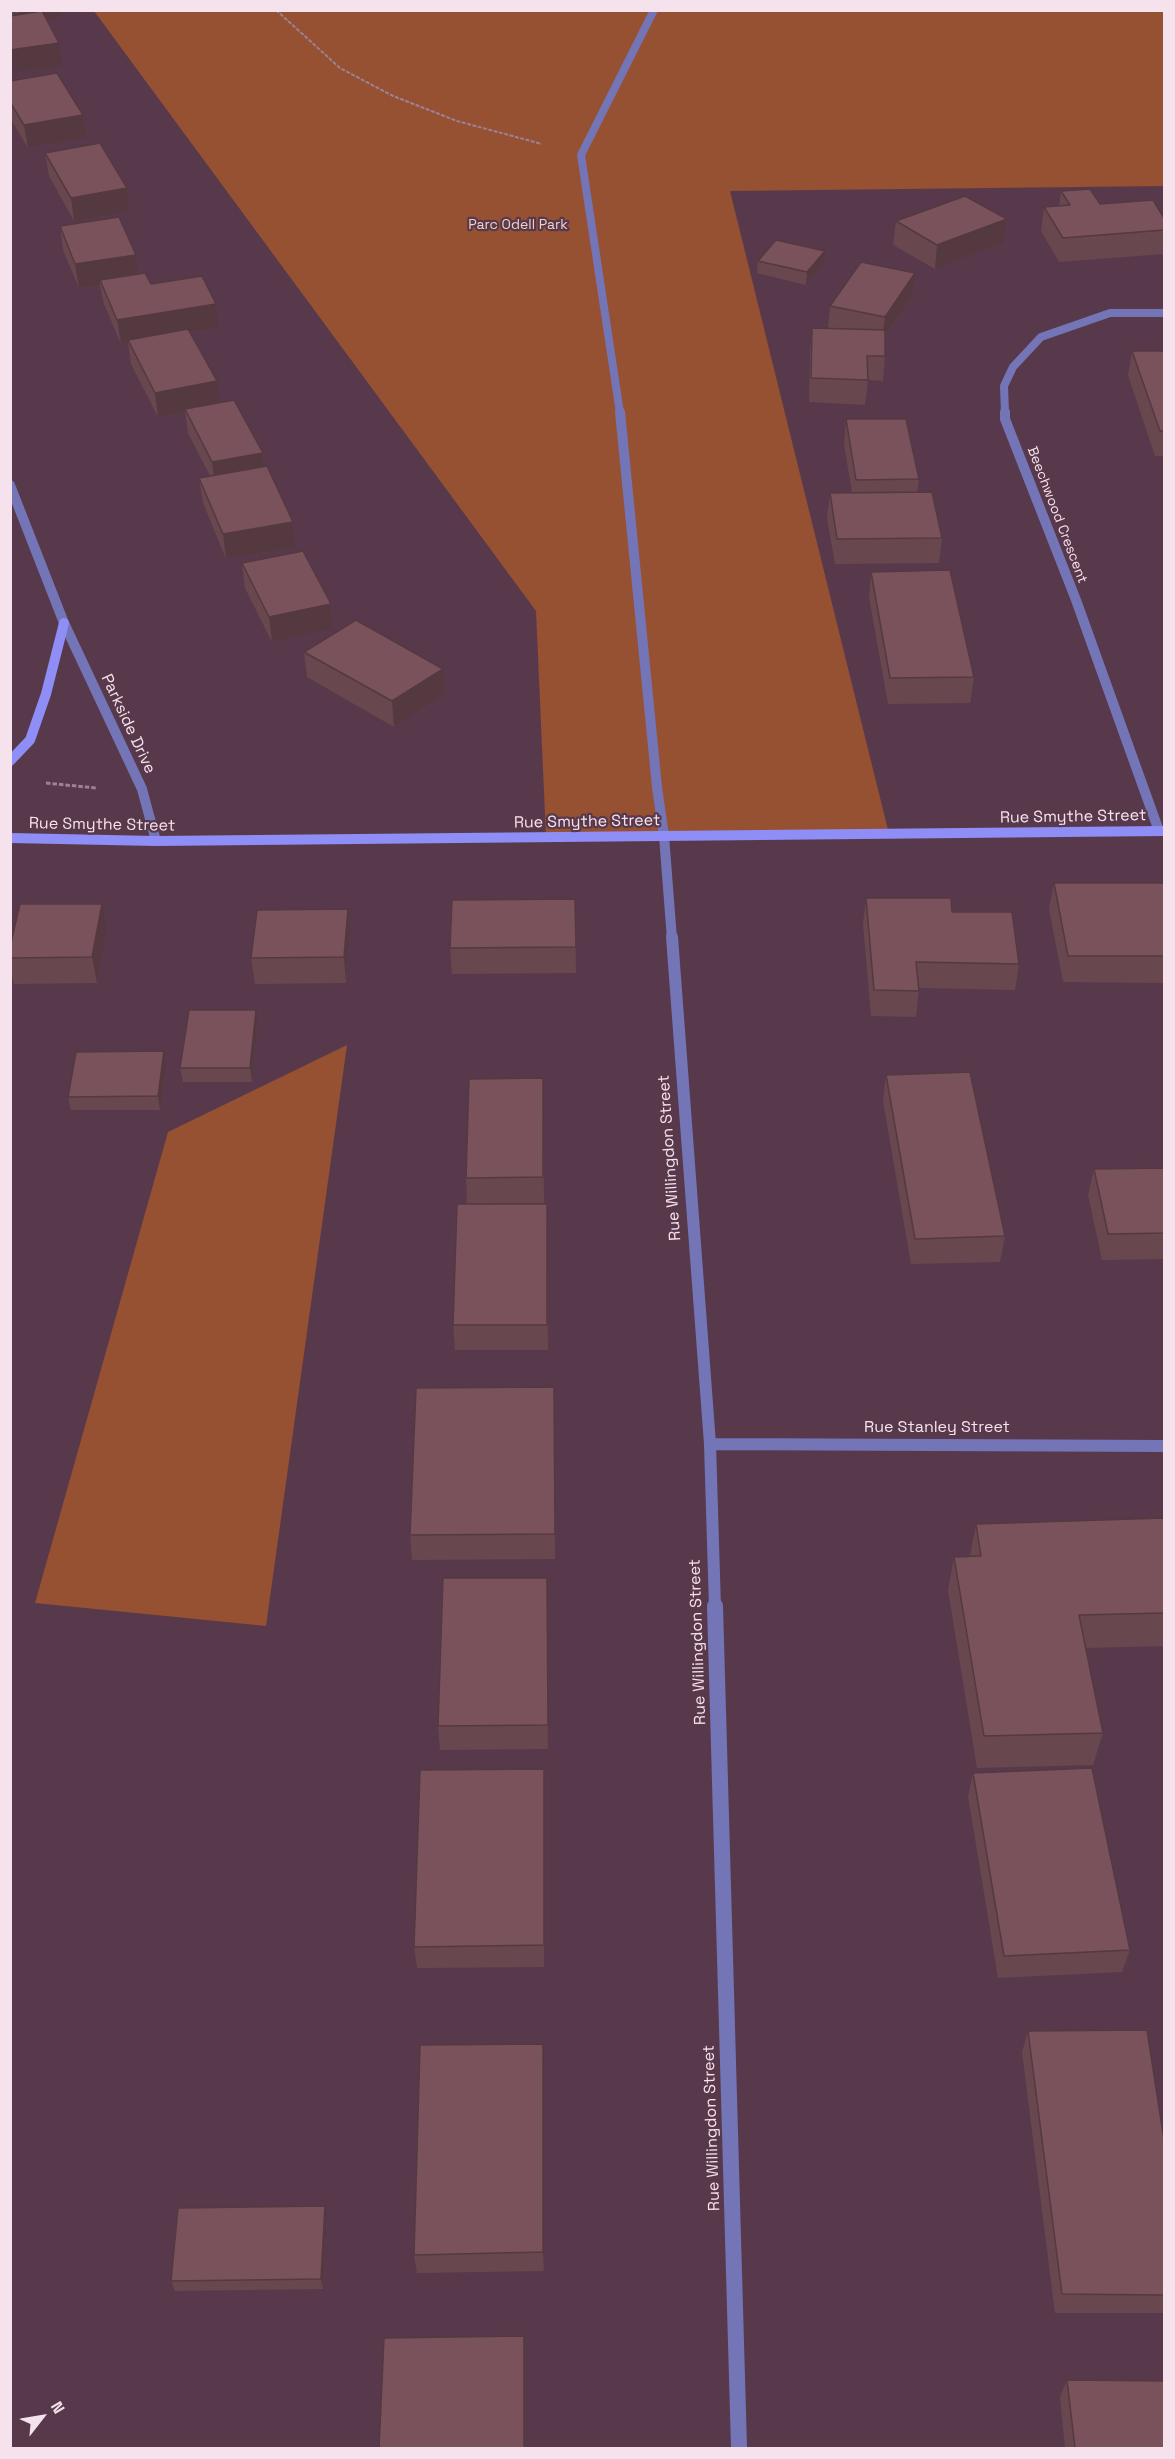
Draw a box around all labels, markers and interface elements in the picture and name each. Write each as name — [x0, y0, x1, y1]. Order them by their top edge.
park label: Parc Odell Park — [468, 217, 568, 233]
street label: Beechwood Crescent — [1023, 444, 1091, 586]
street label: Parkside Drive — [97, 671, 159, 777]
street label: Rue Smythe Street — [1000, 806, 1146, 828]
street label: Rue Smythe Street — [514, 811, 660, 833]
street label: Rue Smythe Street — [29, 814, 175, 836]
street label: Rue Willingdon Street — [655, 1074, 685, 1242]
street label: Rue Stanley Street — [864, 1418, 1010, 1438]
street label: Rue Willingdon Street — [686, 1559, 710, 1725]
street label: Rue Willingdon Street — [700, 2045, 724, 2211]
north arrow — [12, 2387, 72, 2447]
text: N — [46, 2397, 70, 2417]

